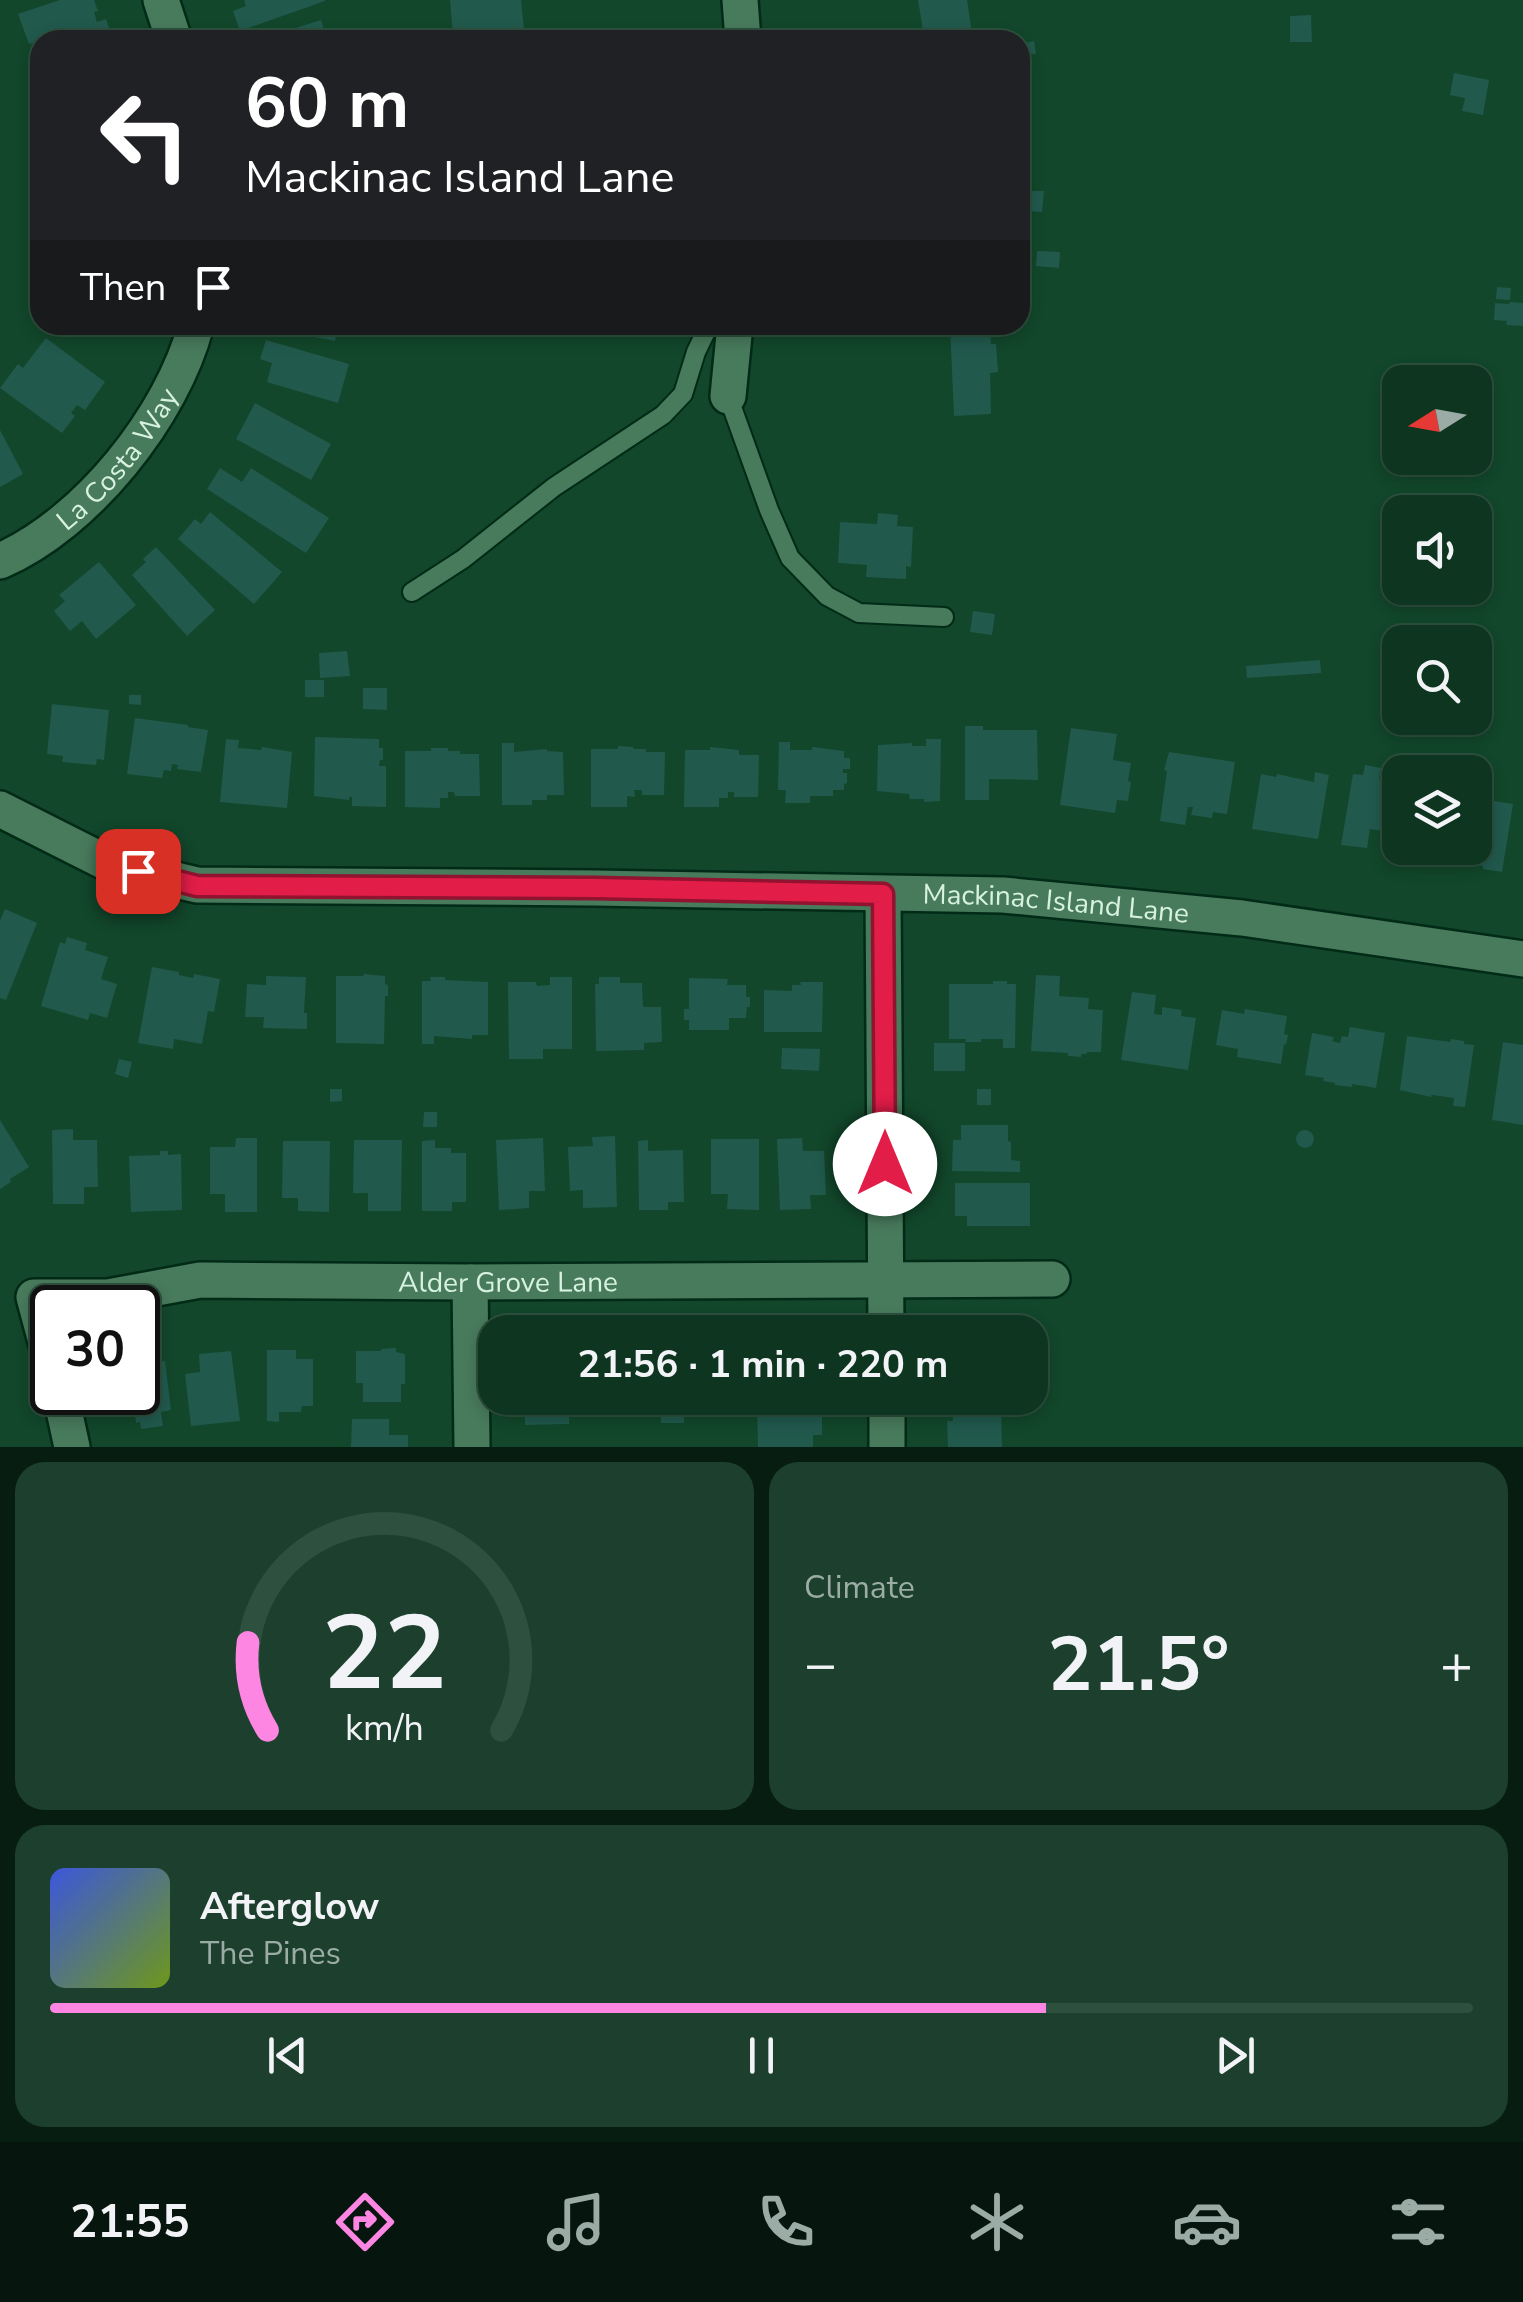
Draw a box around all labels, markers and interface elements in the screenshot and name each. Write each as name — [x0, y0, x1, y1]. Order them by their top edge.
text: 60 m — [245, 56, 409, 152]
icon: left — [80, 70, 210, 200]
text: Mackinac Island Lane — [245, 147, 674, 208]
icon: arrive — [186, 260, 241, 315]
text: Then — [80, 262, 166, 313]
north arrow — [1382, 365, 1492, 475]
map controls — [1382, 365, 1492, 865]
street label: La Costa Way — [49, 381, 188, 539]
button: sound — [1382, 495, 1492, 605]
button: search — [1382, 625, 1492, 735]
button: layers — [1382, 755, 1492, 865]
pin — [96, 829, 181, 914]
icon: arrive — [111, 844, 166, 899]
street label: Mackinac Island Lane — [922, 876, 1191, 933]
position arrow — [833, 1112, 937, 1216]
street label: Alder Grove Lane — [398, 1263, 618, 1302]
speed limit sign: 30 — [30, 1285, 160, 1415]
text: 21:56 · 1 min · 220 m — [578, 1339, 948, 1390]
text: Climate — [804, 1566, 915, 1609]
text: 22 — [322, 1583, 447, 1725]
text: 21.5° — [1047, 1614, 1230, 1716]
text: − — [804, 1627, 837, 1702]
text: + — [1440, 1627, 1473, 1702]
text: km/h — [345, 1704, 424, 1753]
text: Afterglow — [200, 1881, 379, 1932]
text: The Pines — [200, 1932, 341, 1975]
icon: previous — [260, 2028, 315, 2083]
icon: pause — [734, 2028, 789, 2083]
icon: next — [1208, 2028, 1263, 2083]
icon: directions — [330, 2187, 400, 2257]
icon: music — [541, 2187, 611, 2257]
icon: phone — [751, 2187, 821, 2257]
icon: climate — [962, 2187, 1032, 2257]
icon: car — [1172, 2187, 1242, 2257]
icon: filters — [1383, 2187, 1453, 2257]
text: 21:55 — [70, 2192, 189, 2253]

